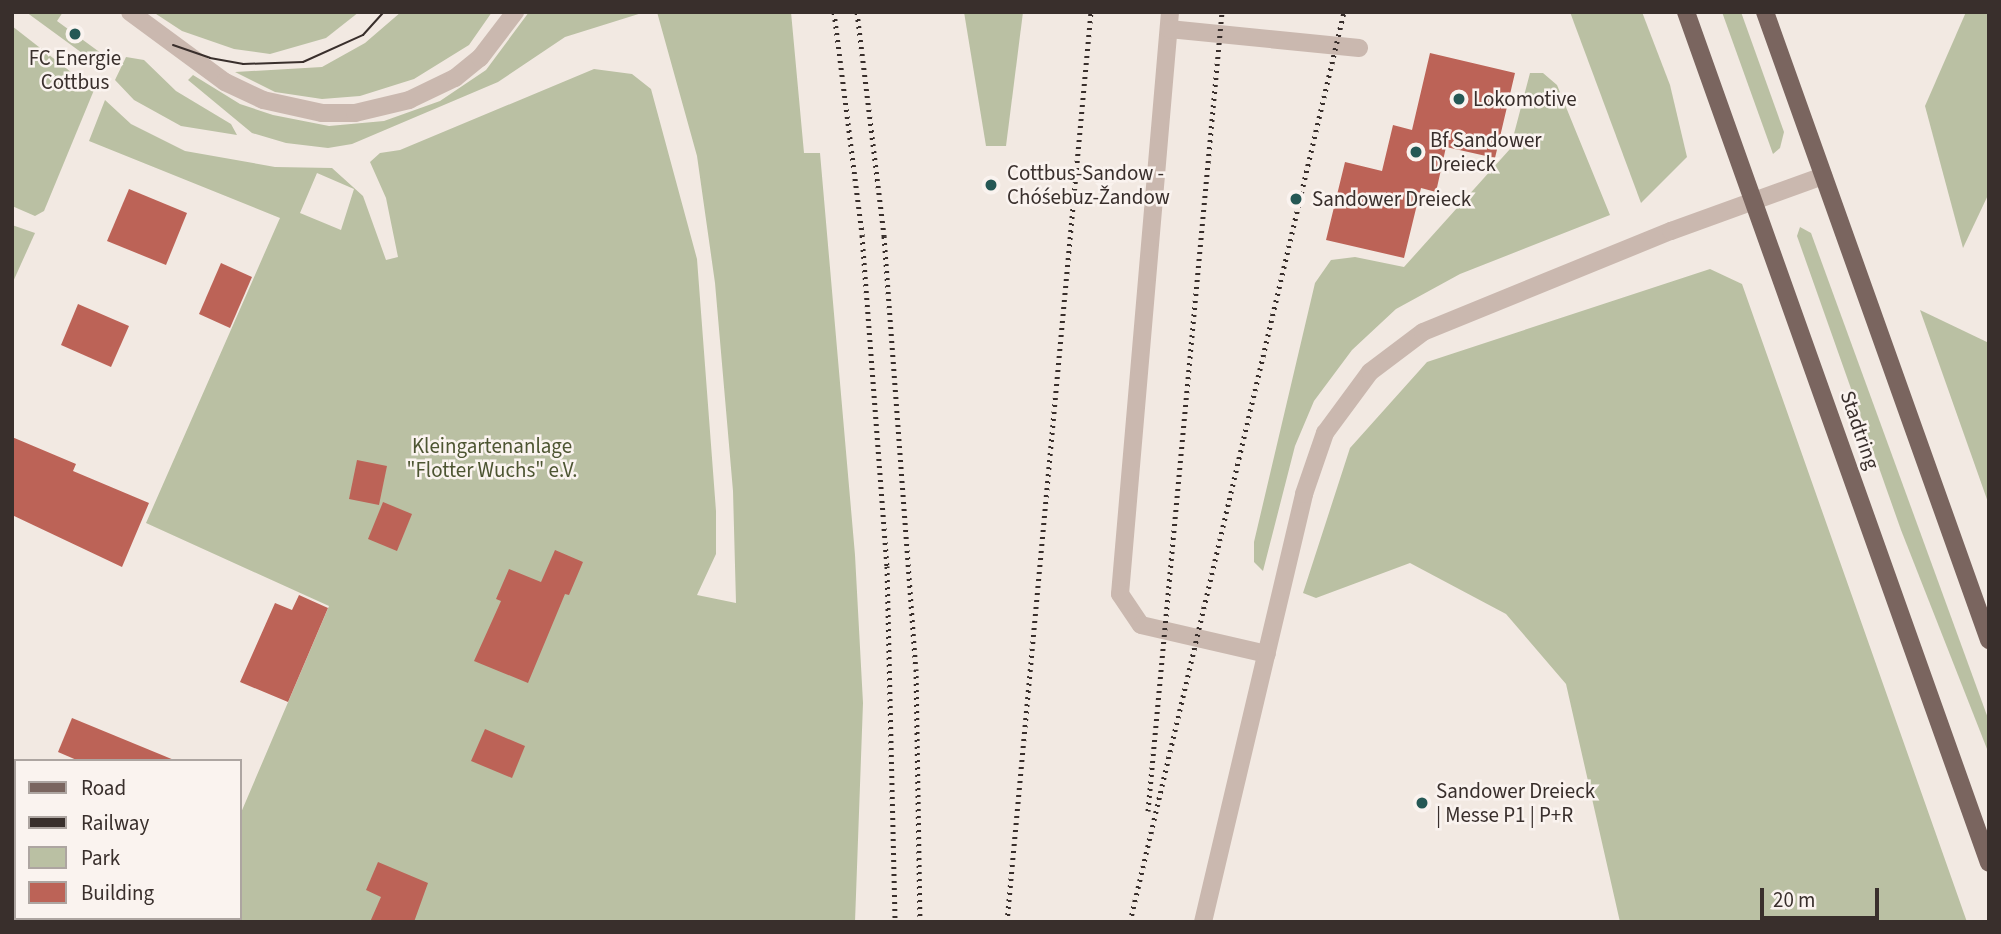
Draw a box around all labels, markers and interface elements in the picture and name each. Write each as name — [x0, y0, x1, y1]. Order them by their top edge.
marker: FC Energie Cottbus — [67, 26, 83, 42]
place label: FC Energie Cottbus — [29, 45, 121, 95]
place label: Lokomotive — [1473, 86, 1577, 112]
marker: Lokomotive — [1451, 91, 1467, 107]
place label: Bf Sandower Dreieck — [1430, 127, 1542, 177]
marker: Bf Sandower Dreieck — [1408, 144, 1424, 160]
place label: Cottbus-Sandow - Chóśebuz-Žandow — [1007, 160, 1170, 210]
marker: Cottbus-Sandow - Chóśebuz-Žandow — [981, 175, 1001, 195]
place label: Sandower Dreieck — [1312, 186, 1471, 212]
marker: Sandower Dreieck — [1286, 189, 1306, 209]
street label: Stadtring — [1835, 387, 1885, 473]
park label: Kleingartenanlage "Flotter Wuchs" e.V. — [407, 433, 577, 483]
legend — [14, 759, 242, 920]
text: Road — [81, 773, 126, 803]
place label: Sandower Dreieck | Messe P1 | P+R — [1436, 778, 1595, 828]
marker: Sandower Dreieck | Messe P1 | P+R — [1414, 795, 1430, 811]
text: Railway — [81, 808, 149, 838]
text: Park — [81, 843, 120, 873]
scale bar — [1763, 874, 1882, 918]
text: Building — [81, 878, 154, 908]
text: 20 m — [1773, 885, 1815, 915]

